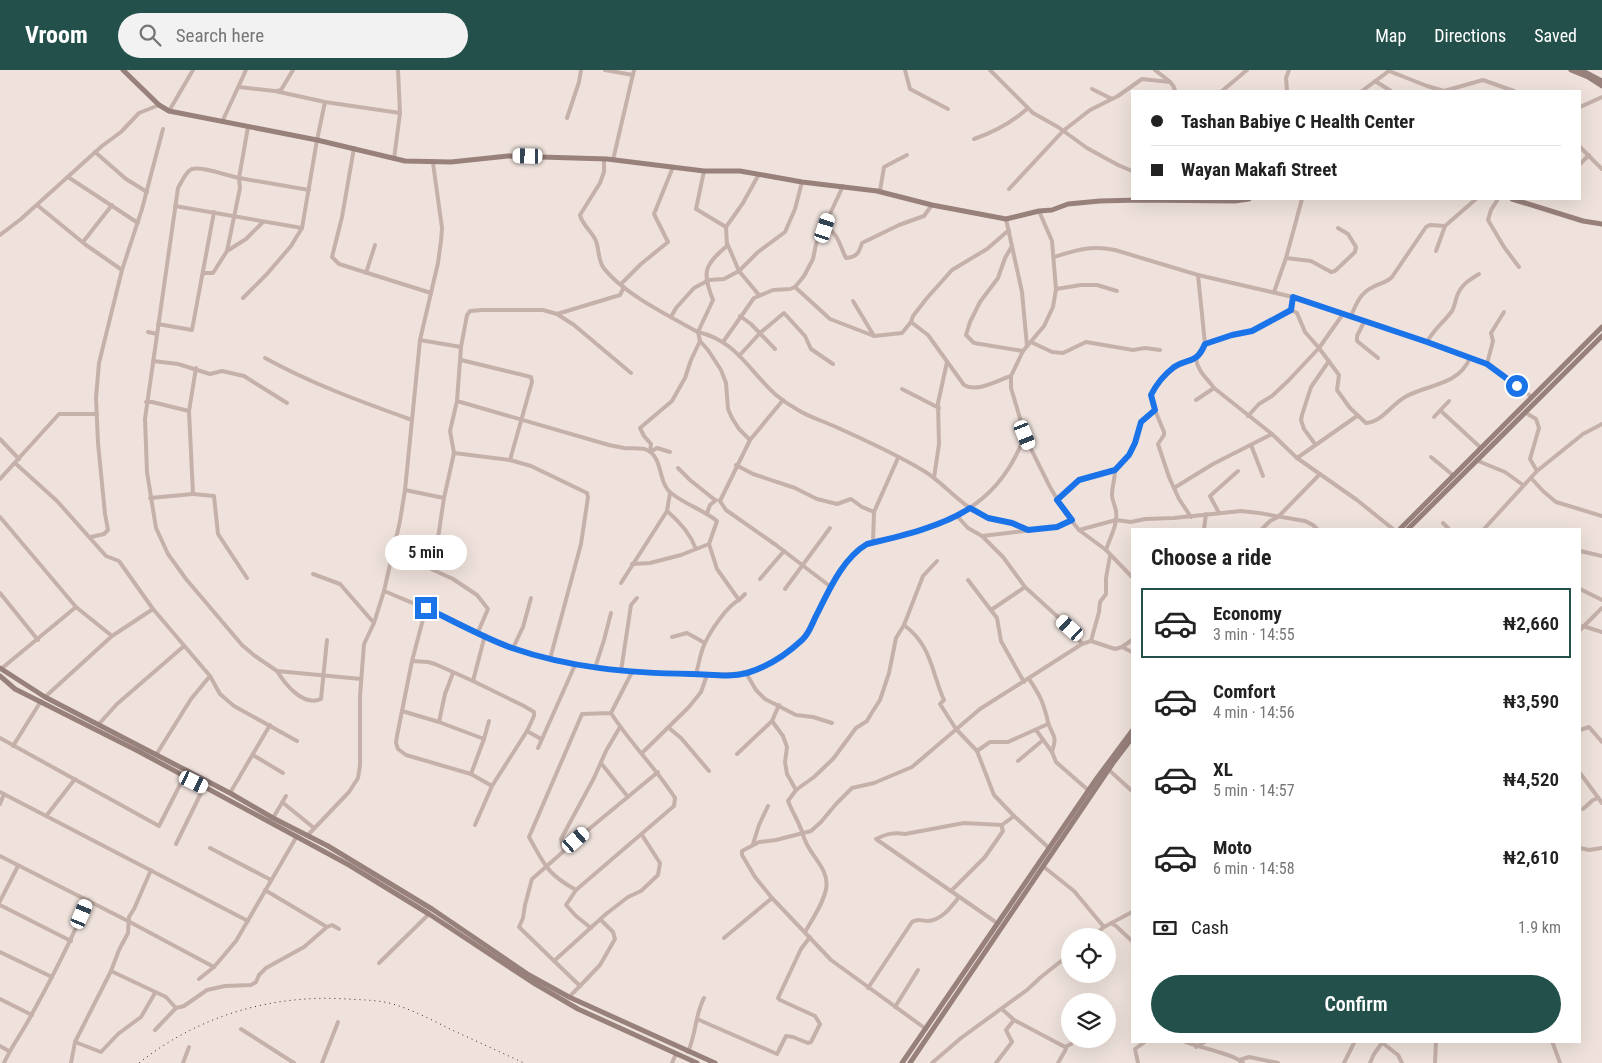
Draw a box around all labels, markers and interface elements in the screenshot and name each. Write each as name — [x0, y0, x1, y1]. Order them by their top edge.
search box — [118, 13, 468, 58]
text: Vroom — [25, 21, 88, 49]
icon: search — [136, 21, 164, 49]
text: Search here — [176, 24, 264, 47]
text: Map — [1375, 25, 1406, 46]
text: Directions — [1434, 25, 1506, 46]
text: Saved — [1534, 25, 1577, 46]
text: Tashan Babiye C Health Center — [1181, 110, 1415, 133]
car — [512, 148, 543, 164]
text: Wayan Makafi Street — [1181, 158, 1337, 181]
car — [813, 211, 836, 245]
route start — [1506, 375, 1528, 397]
car — [1012, 418, 1037, 452]
callout: 5 min — [385, 536, 467, 570]
text: 5 min — [408, 543, 444, 562]
text: Choose a ride — [1151, 545, 1272, 570]
route end — [415, 597, 437, 619]
icon: car — [1153, 601, 1198, 646]
text: Economy — [1213, 602, 1282, 625]
car — [1053, 612, 1086, 644]
text: ₦2,660 — [1503, 612, 1559, 635]
text: 3 min · 14:55 — [1213, 625, 1295, 644]
icon: car — [1153, 679, 1198, 724]
text: Comfort — [1213, 680, 1276, 703]
text: ₦3,590 — [1503, 690, 1559, 713]
text: 4 min · 14:56 — [1213, 703, 1295, 722]
icon: car — [1153, 757, 1198, 802]
text: XL — [1213, 758, 1233, 781]
text: ₦4,520 — [1503, 768, 1559, 791]
car — [177, 769, 210, 795]
text: 5 min · 14:57 — [1213, 781, 1295, 800]
car — [559, 824, 592, 856]
icon: car — [1153, 835, 1198, 880]
text: Moto — [1213, 836, 1252, 859]
text: ₦2,610 — [1503, 846, 1559, 869]
text: 6 min · 14:58 — [1213, 859, 1295, 878]
car — [69, 897, 94, 931]
icon: cash — [1151, 914, 1179, 942]
text: Cash — [1191, 916, 1229, 939]
text: 1.9 km — [1518, 918, 1561, 937]
map controls — [1061, 928, 1116, 1048]
button: locate — [1061, 928, 1116, 983]
button: Confirm — [1151, 975, 1561, 1033]
button: layers — [1061, 993, 1116, 1048]

